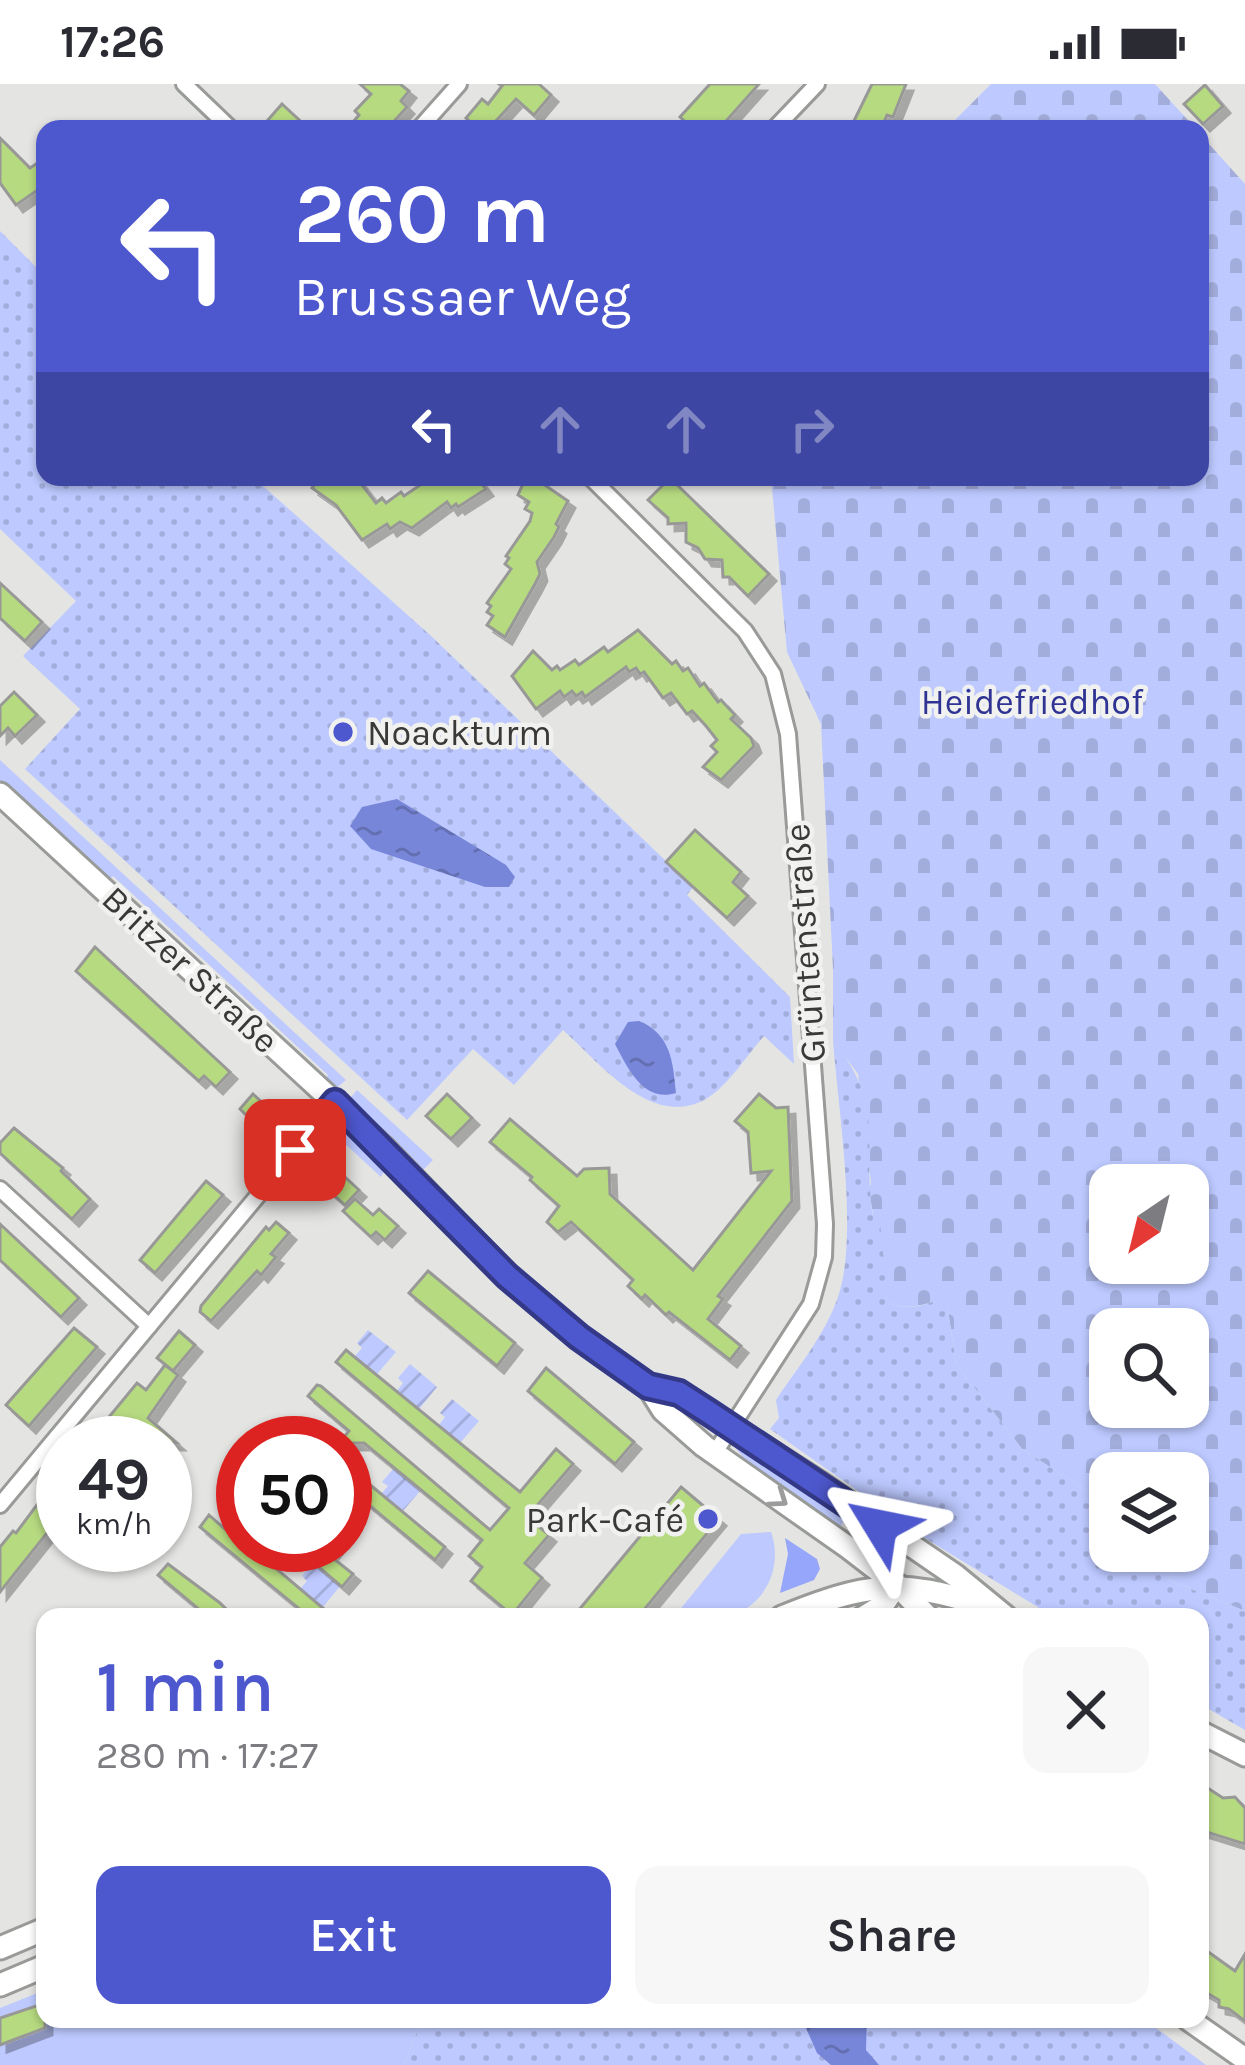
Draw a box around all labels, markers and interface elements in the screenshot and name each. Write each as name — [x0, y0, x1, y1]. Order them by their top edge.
text: 17:26 — [60, 16, 165, 68]
text: 260 m — [294, 165, 550, 263]
icon: left — [96, 168, 252, 324]
text: Brussaer Weg — [294, 265, 631, 329]
icon: left — [401, 396, 467, 462]
icon: ahead — [527, 396, 593, 462]
icon: ahead — [653, 396, 719, 462]
icon: right — [779, 396, 845, 462]
park label: Heidefriedhof — [921, 681, 1144, 723]
place label: Noackturm — [367, 712, 552, 754]
marker: Noackturm — [330, 719, 356, 745]
street label: Grüntenstraße — [776, 822, 834, 1064]
street label: Britzer Straße — [94, 877, 287, 1062]
pin — [244, 1099, 346, 1201]
icon: arrive — [262, 1117, 328, 1183]
north arrow — [1089, 1164, 1209, 1284]
map controls — [1089, 1164, 1209, 1572]
button: search — [1089, 1308, 1209, 1428]
speed limit sign: 50 — [216, 1416, 372, 1572]
text: 49 — [78, 1444, 150, 1514]
button: layers — [1089, 1452, 1209, 1572]
position arrow — [817, 1463, 943, 1589]
one-way arrow — [765, 1485, 787, 1507]
place label: Park-Café — [526, 1499, 684, 1541]
text: km/h — [76, 1506, 152, 1542]
marker: Park-Café — [695, 1506, 721, 1532]
text: 1 min — [96, 1645, 275, 1729]
button: close — [1023, 1647, 1149, 1773]
text: 280 m · 17:27 — [96, 1732, 318, 1778]
button: Exit — [96, 1866, 611, 2004]
button: Share — [635, 1866, 1149, 2004]

